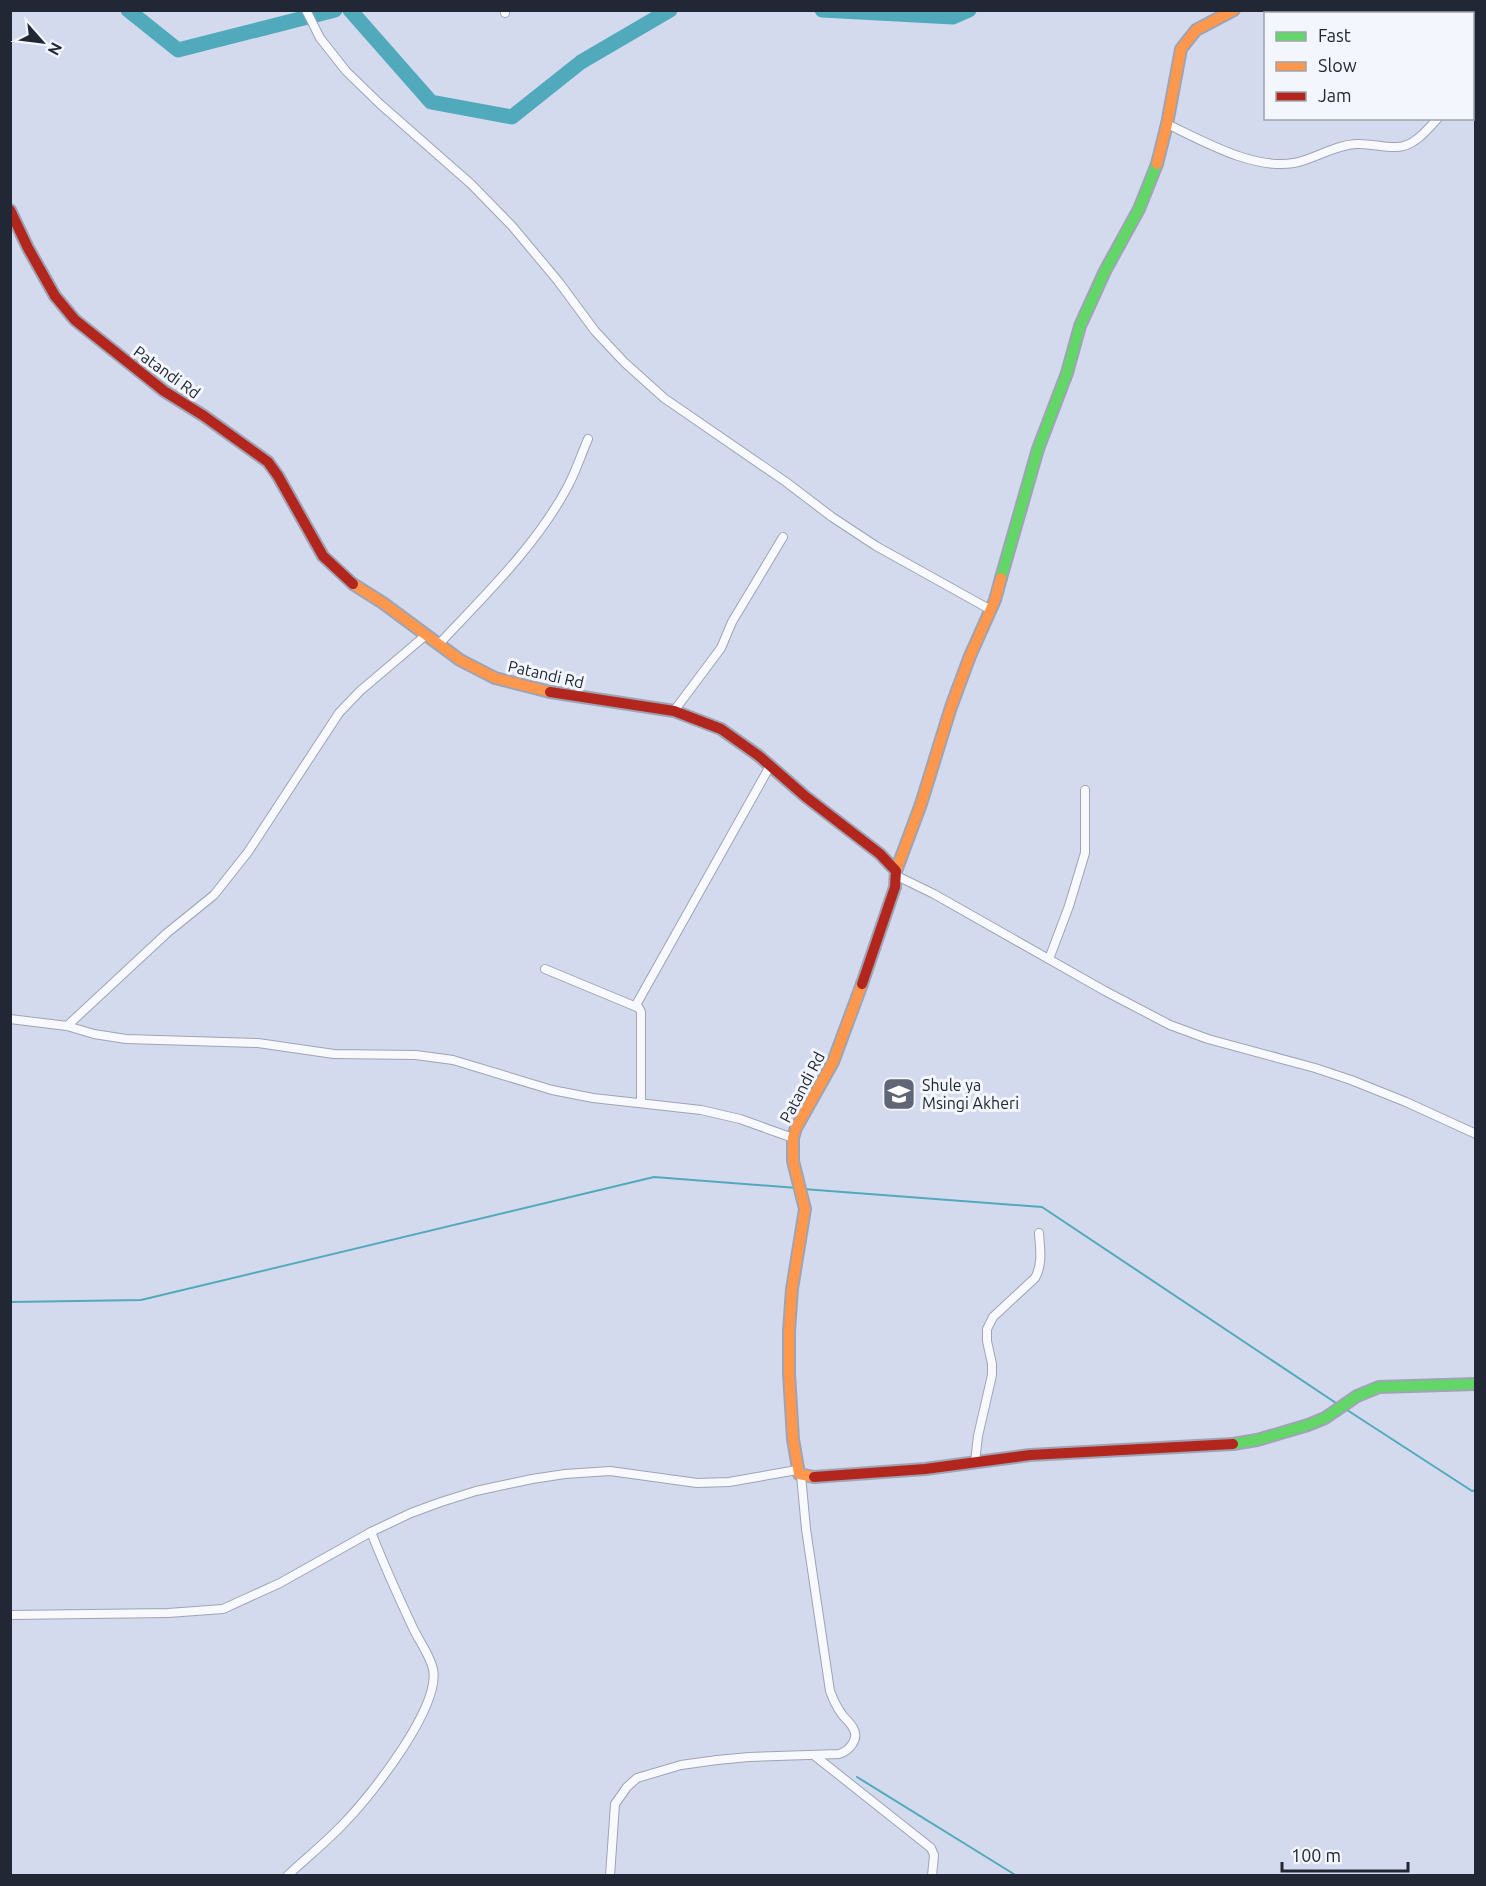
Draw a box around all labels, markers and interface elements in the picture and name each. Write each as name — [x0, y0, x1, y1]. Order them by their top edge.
north arrow — [12, 12, 72, 72]
legend — [1264, 12, 1474, 120]
text: Fast — [1318, 25, 1351, 45]
text: N — [44, 40, 66, 59]
text: Slow — [1318, 55, 1357, 75]
text: Jam — [1318, 85, 1352, 105]
street label: Patandi Rd — [130, 342, 204, 402]
street label: Patandi Rd — [506, 657, 586, 691]
street label: Patandi Rd — [776, 1049, 828, 1125]
school or university icon: Shule ya Msingi Akheri — [881, 1076, 917, 1112]
place label: Shule ya Msingi Akheri — [922, 1076, 1019, 1112]
scale bar — [1282, 1835, 1408, 1873]
text: 100 m — [1291, 1845, 1341, 1865]

